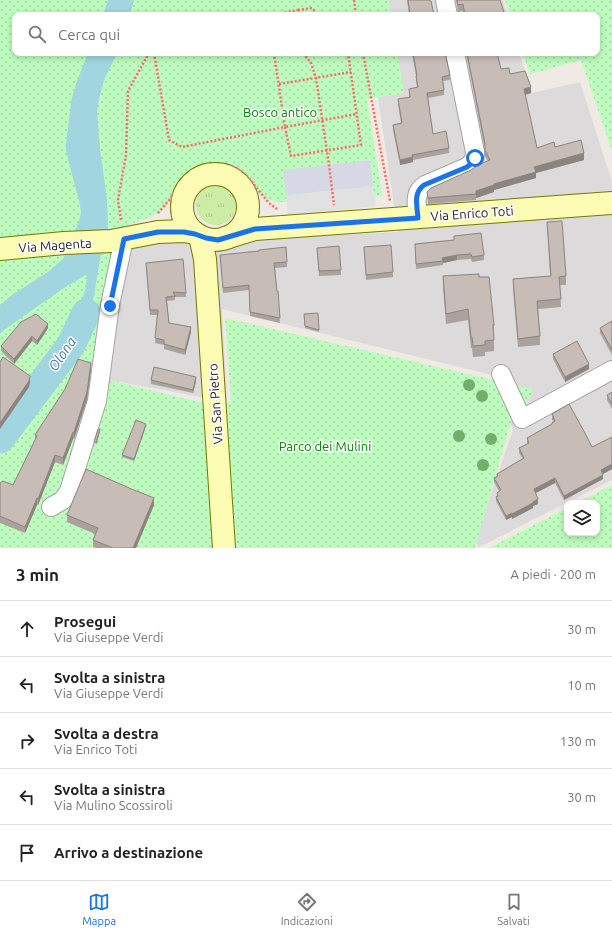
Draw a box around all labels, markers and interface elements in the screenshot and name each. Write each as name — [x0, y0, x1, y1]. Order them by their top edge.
search box — [12, 12, 600, 56]
icon: search — [26, 23, 48, 45]
text: Cerca qui — [58, 26, 120, 43]
park label: Bosco antico — [243, 105, 317, 119]
route start — [466, 149, 484, 167]
street label: Via Enrico Toti — [430, 203, 514, 223]
street label: Via Magenta — [18, 235, 92, 255]
route end — [101, 297, 119, 315]
water label: Olona — [45, 334, 79, 374]
street label: Via San Pietro — [205, 363, 225, 445]
park label: Parco dei Mulini — [279, 439, 371, 453]
map controls — [564, 500, 600, 536]
button: layers — [564, 500, 600, 536]
text: 3 min — [16, 565, 59, 584]
text: A piedi · 200 m — [511, 567, 596, 581]
text: Prosegui — [54, 613, 116, 630]
icon: ahead — [16, 618, 38, 640]
text: 30 m — [567, 622, 596, 636]
text: Via Giuseppe Verdi — [54, 630, 164, 644]
text: Svolta a sinistra — [54, 669, 165, 686]
icon: left — [16, 674, 38, 696]
text: 10 m — [567, 678, 596, 692]
text: Via Giuseppe Verdi — [54, 686, 164, 700]
text: Svolta a destra — [54, 725, 159, 742]
icon: right — [16, 730, 38, 752]
text: 130 m — [560, 734, 596, 748]
text: Via Enrico Toti — [54, 742, 137, 756]
text: Svolta a sinistra — [54, 781, 165, 798]
icon: left — [16, 786, 38, 808]
text: 30 m — [567, 790, 596, 804]
text: Via Mulino Scossiroli — [54, 798, 173, 812]
icon: arrive — [16, 842, 38, 864]
text: Arrivo a destinazione — [54, 844, 203, 861]
tab: Mappa — [82, 891, 116, 927]
tab: Indicazioni — [281, 891, 333, 927]
tab: Salvati — [497, 891, 530, 927]

